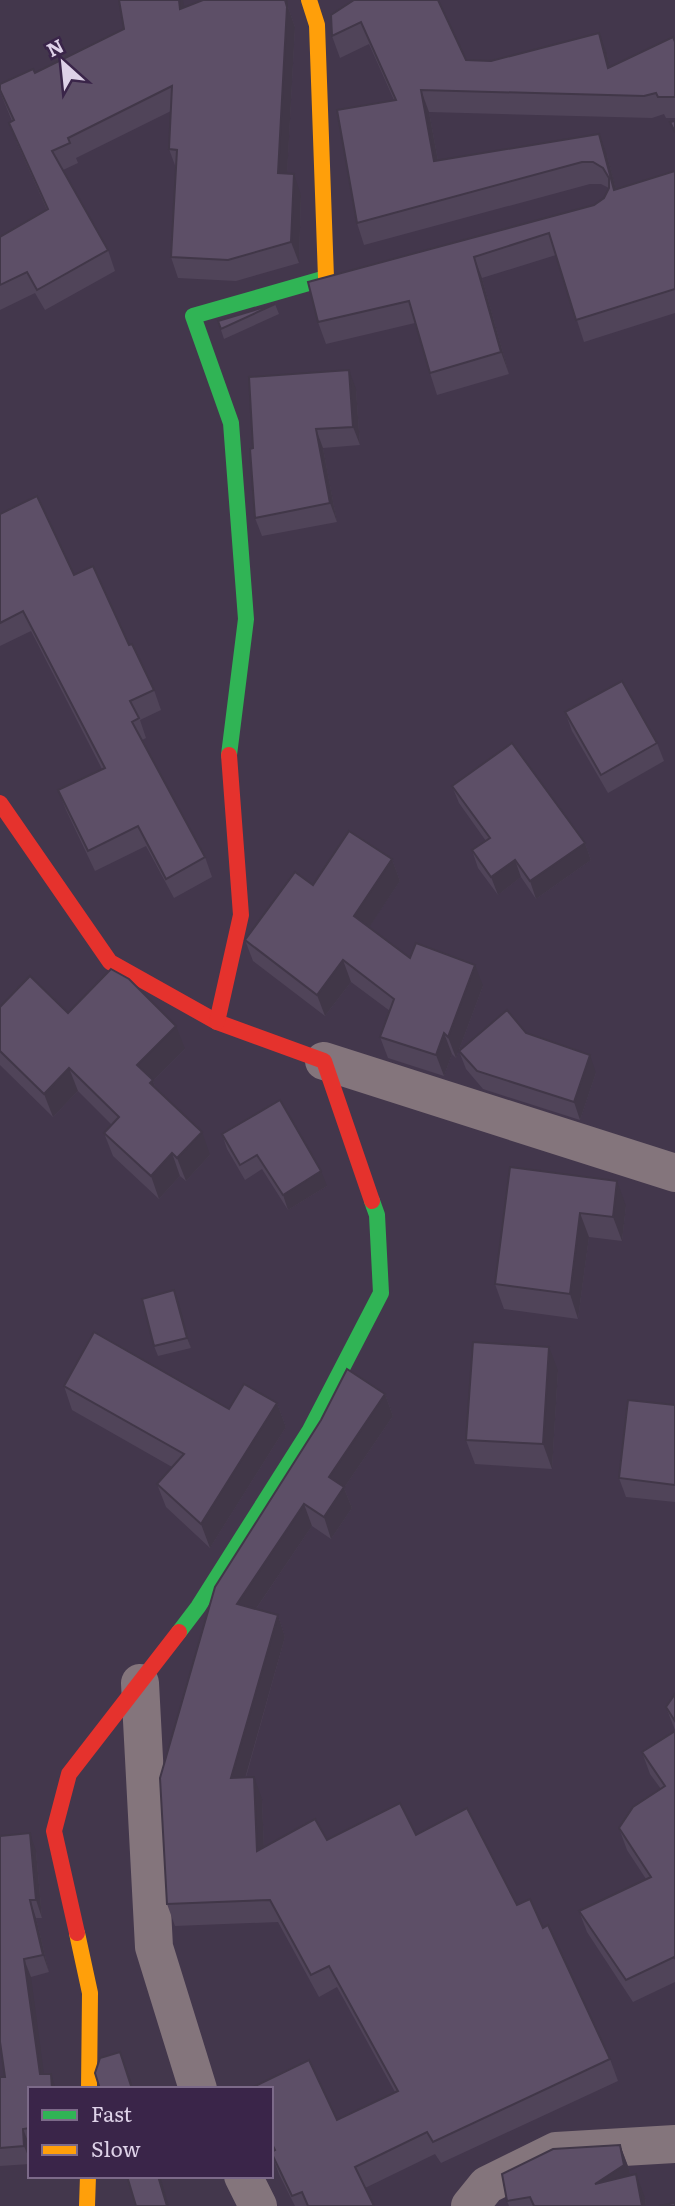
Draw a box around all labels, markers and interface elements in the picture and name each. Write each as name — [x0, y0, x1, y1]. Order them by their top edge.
north arrow — [28, 28, 98, 98]
text: N — [41, 31, 68, 63]
legend — [28, 2087, 273, 2178]
text: Fast — [91, 2097, 132, 2128]
text: Slow — [91, 2132, 141, 2163]

